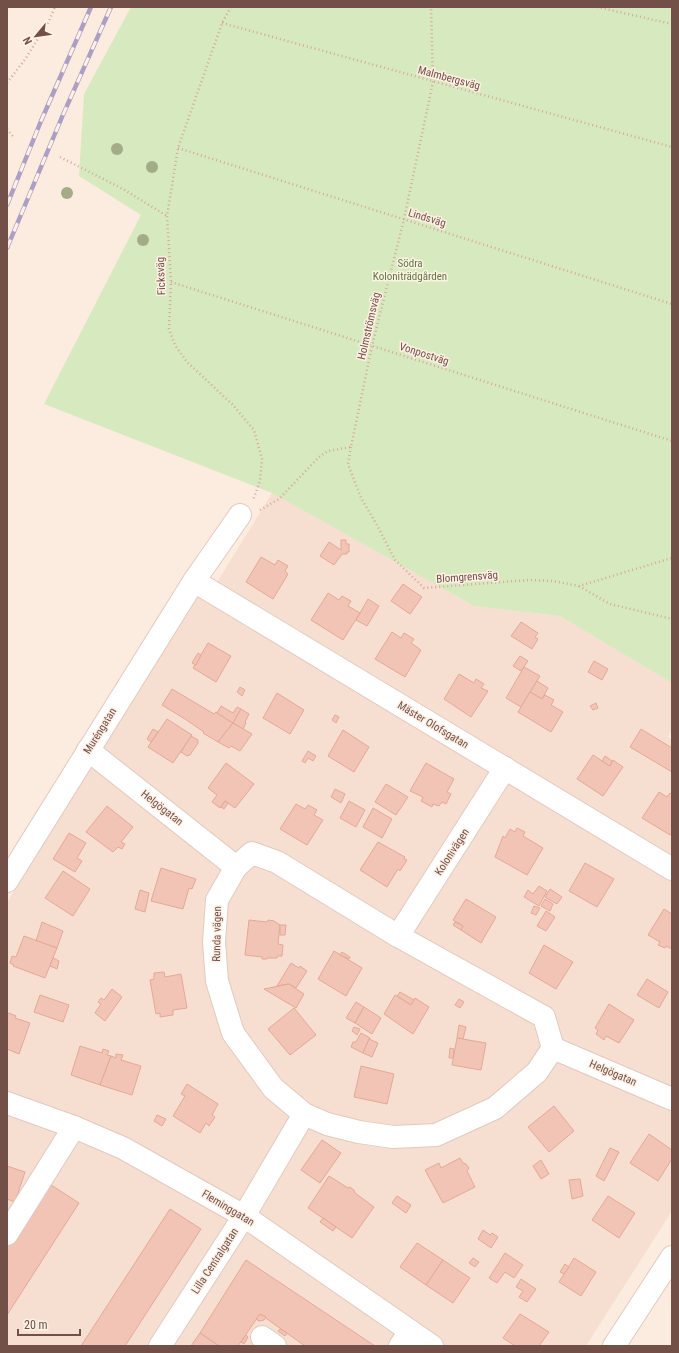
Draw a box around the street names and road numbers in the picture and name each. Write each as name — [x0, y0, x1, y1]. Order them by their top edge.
street label: Malmbergsväg — [416, 63, 482, 93]
street label: Lindsväg — [407, 206, 447, 230]
street label: Ficksväg — [154, 257, 168, 295]
street label: Holmströmsväg — [355, 291, 383, 361]
street label: Vonpostväg — [398, 340, 450, 368]
street label: Blomgrensväg — [436, 568, 498, 586]
street label: Mäster Olofsgatan — [395, 699, 471, 751]
street label: Muréngatan — [81, 706, 119, 756]
street label: Helgögatan — [138, 787, 186, 829]
street label: Kolonivägen — [432, 826, 472, 878]
street label: Runda vägen — [210, 906, 224, 962]
street label: Helgögatan — [587, 1057, 639, 1089]
street label: Fleminggatan — [199, 1187, 257, 1229]
street label: Lilla Centralgatan — [189, 1226, 241, 1296]

